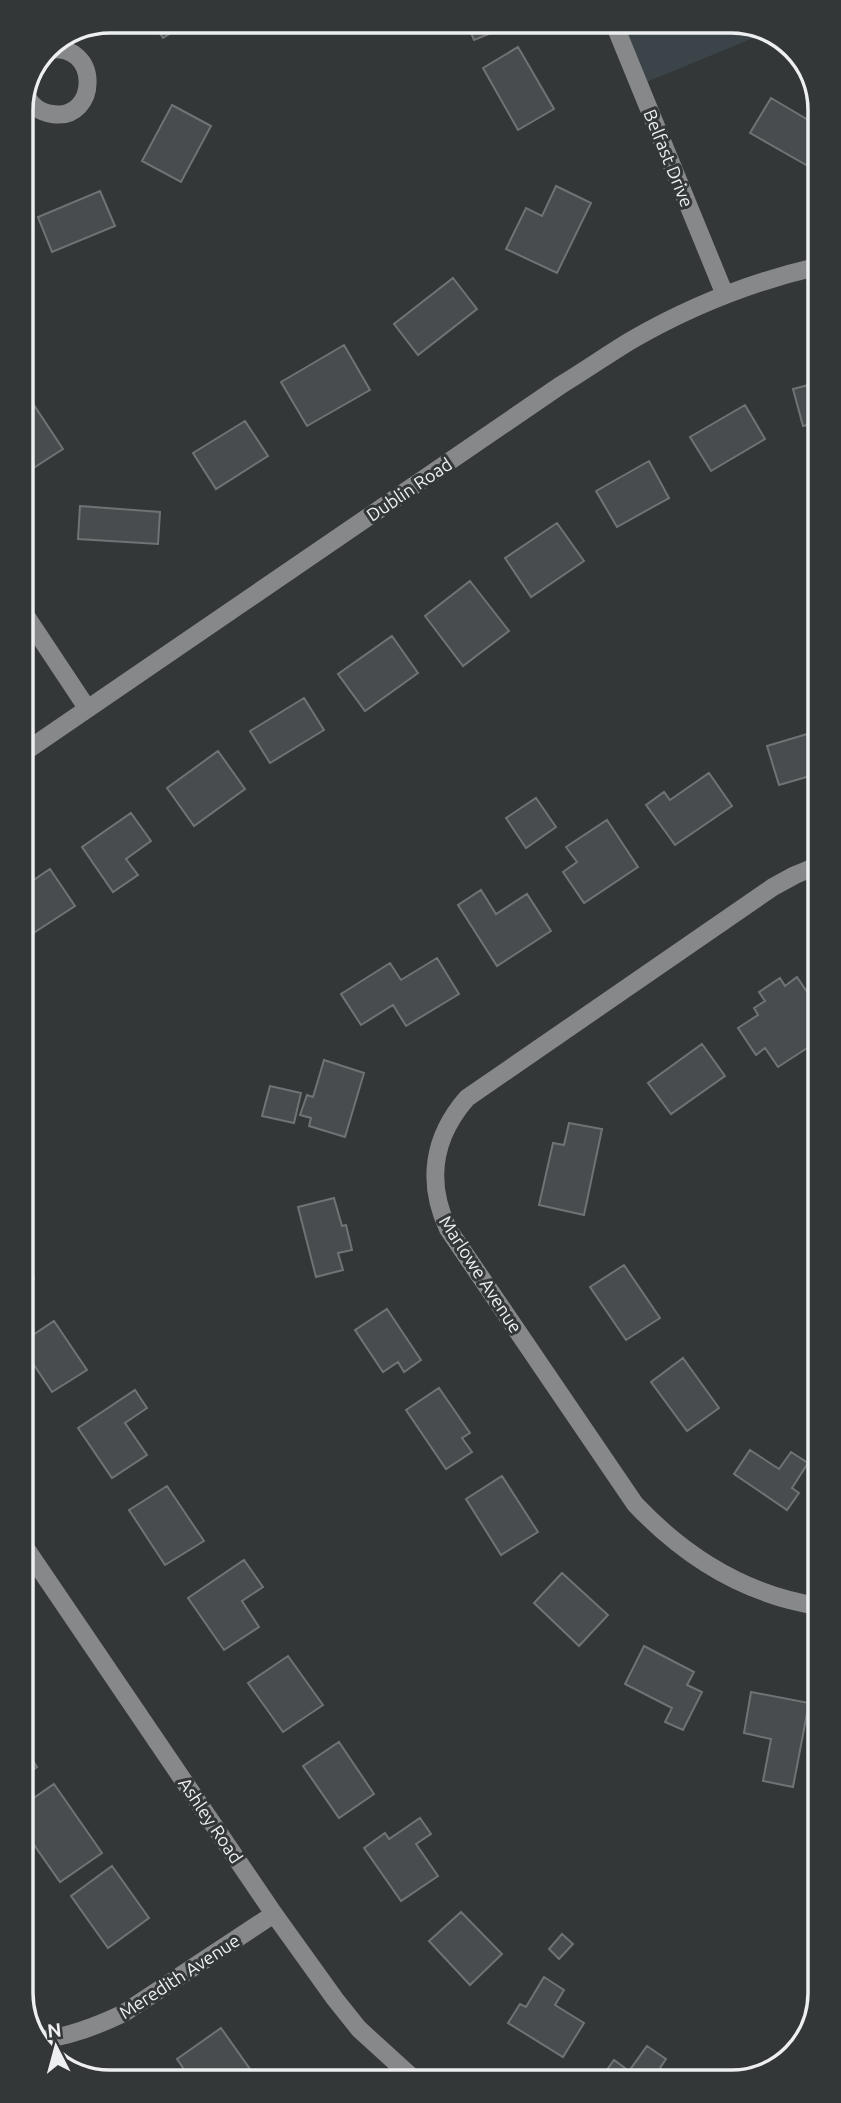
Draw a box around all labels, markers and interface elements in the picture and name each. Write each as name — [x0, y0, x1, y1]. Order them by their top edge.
street label: Belfast Drive — [640, 106, 698, 210]
street label: Dublin Road — [363, 453, 455, 525]
street label: Marlowe Avenue — [436, 1212, 526, 1336]
street label: Ashley Road — [175, 1773, 247, 1867]
street label: Meredith Avenue — [115, 1930, 243, 2022]
north arrow — [21, 2012, 91, 2082]
text: N — [46, 2018, 62, 2042]

